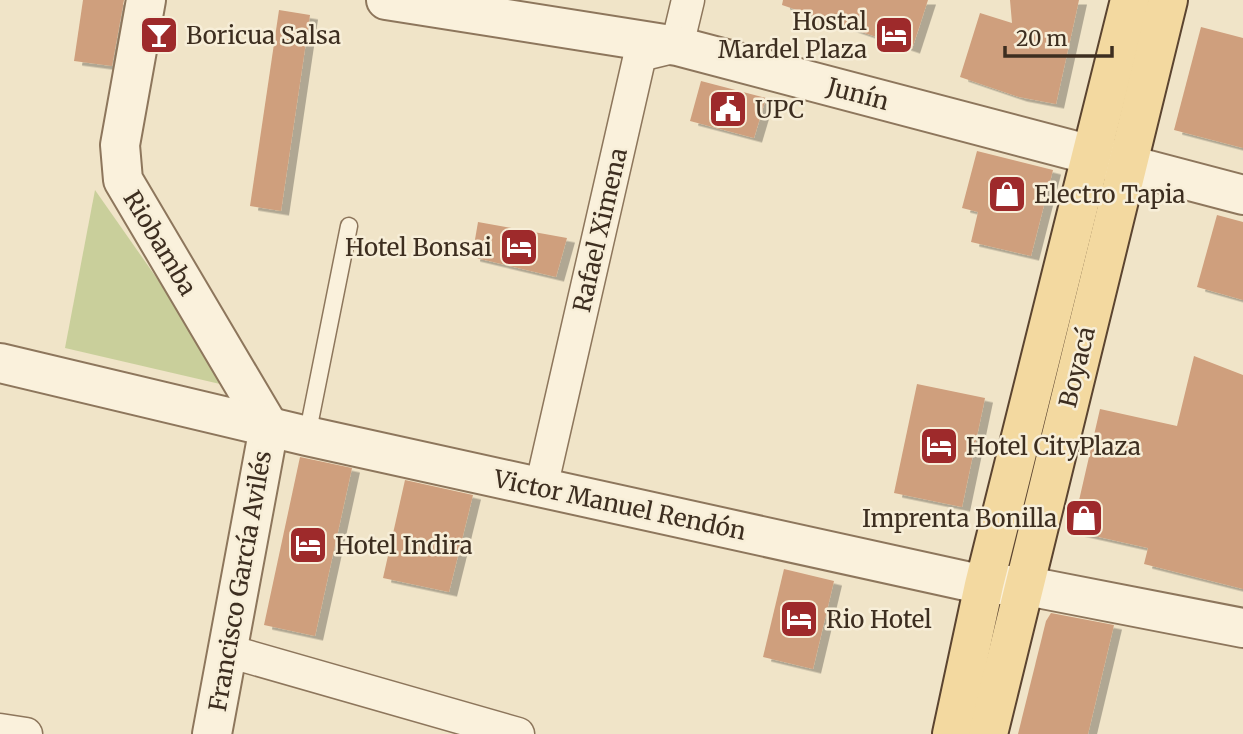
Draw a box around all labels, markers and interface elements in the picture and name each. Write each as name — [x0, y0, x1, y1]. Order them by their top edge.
place label: Hostal Mardel Plaza — [718, 6, 867, 65]
bar icon: Boricua Salsa — [138, 14, 180, 56]
hotel icon: Hostal Mardel Plaza — [873, 14, 915, 56]
scale bar — [1005, 14, 1112, 58]
place label: Boricua Salsa — [186, 20, 341, 51]
text: 20 m — [1016, 25, 1068, 52]
street label: Junín — [823, 71, 892, 117]
public building icon: UPC — [707, 88, 749, 130]
place label: UPC — [755, 94, 804, 125]
street label: Rafael Ximena — [566, 145, 634, 315]
shop icon: Electro Tapia — [986, 173, 1028, 215]
place label: Electro Tapia — [1034, 179, 1186, 210]
street label: Riobamba — [117, 185, 203, 301]
hotel icon: Hotel Bonsai — [498, 226, 540, 268]
place label: Hotel Bonsai — [345, 232, 492, 263]
street label: Boyacá — [1052, 323, 1102, 411]
hotel icon: Hotel CityPlaza — [918, 425, 960, 467]
place label: Hotel CityPlaza — [966, 431, 1141, 462]
street label: Francisco García Avilés — [202, 448, 278, 714]
street label: Victor Manuel Rendón — [490, 463, 749, 547]
shop icon: Imprenta Bonilla — [1063, 497, 1105, 539]
place label: Imprenta Bonilla — [862, 503, 1057, 534]
hotel icon: Hotel Indira — [287, 524, 329, 566]
place label: Hotel Indira — [335, 530, 473, 561]
hotel icon: Rio Hotel — [778, 598, 820, 640]
place label: Rio Hotel — [826, 604, 932, 635]

